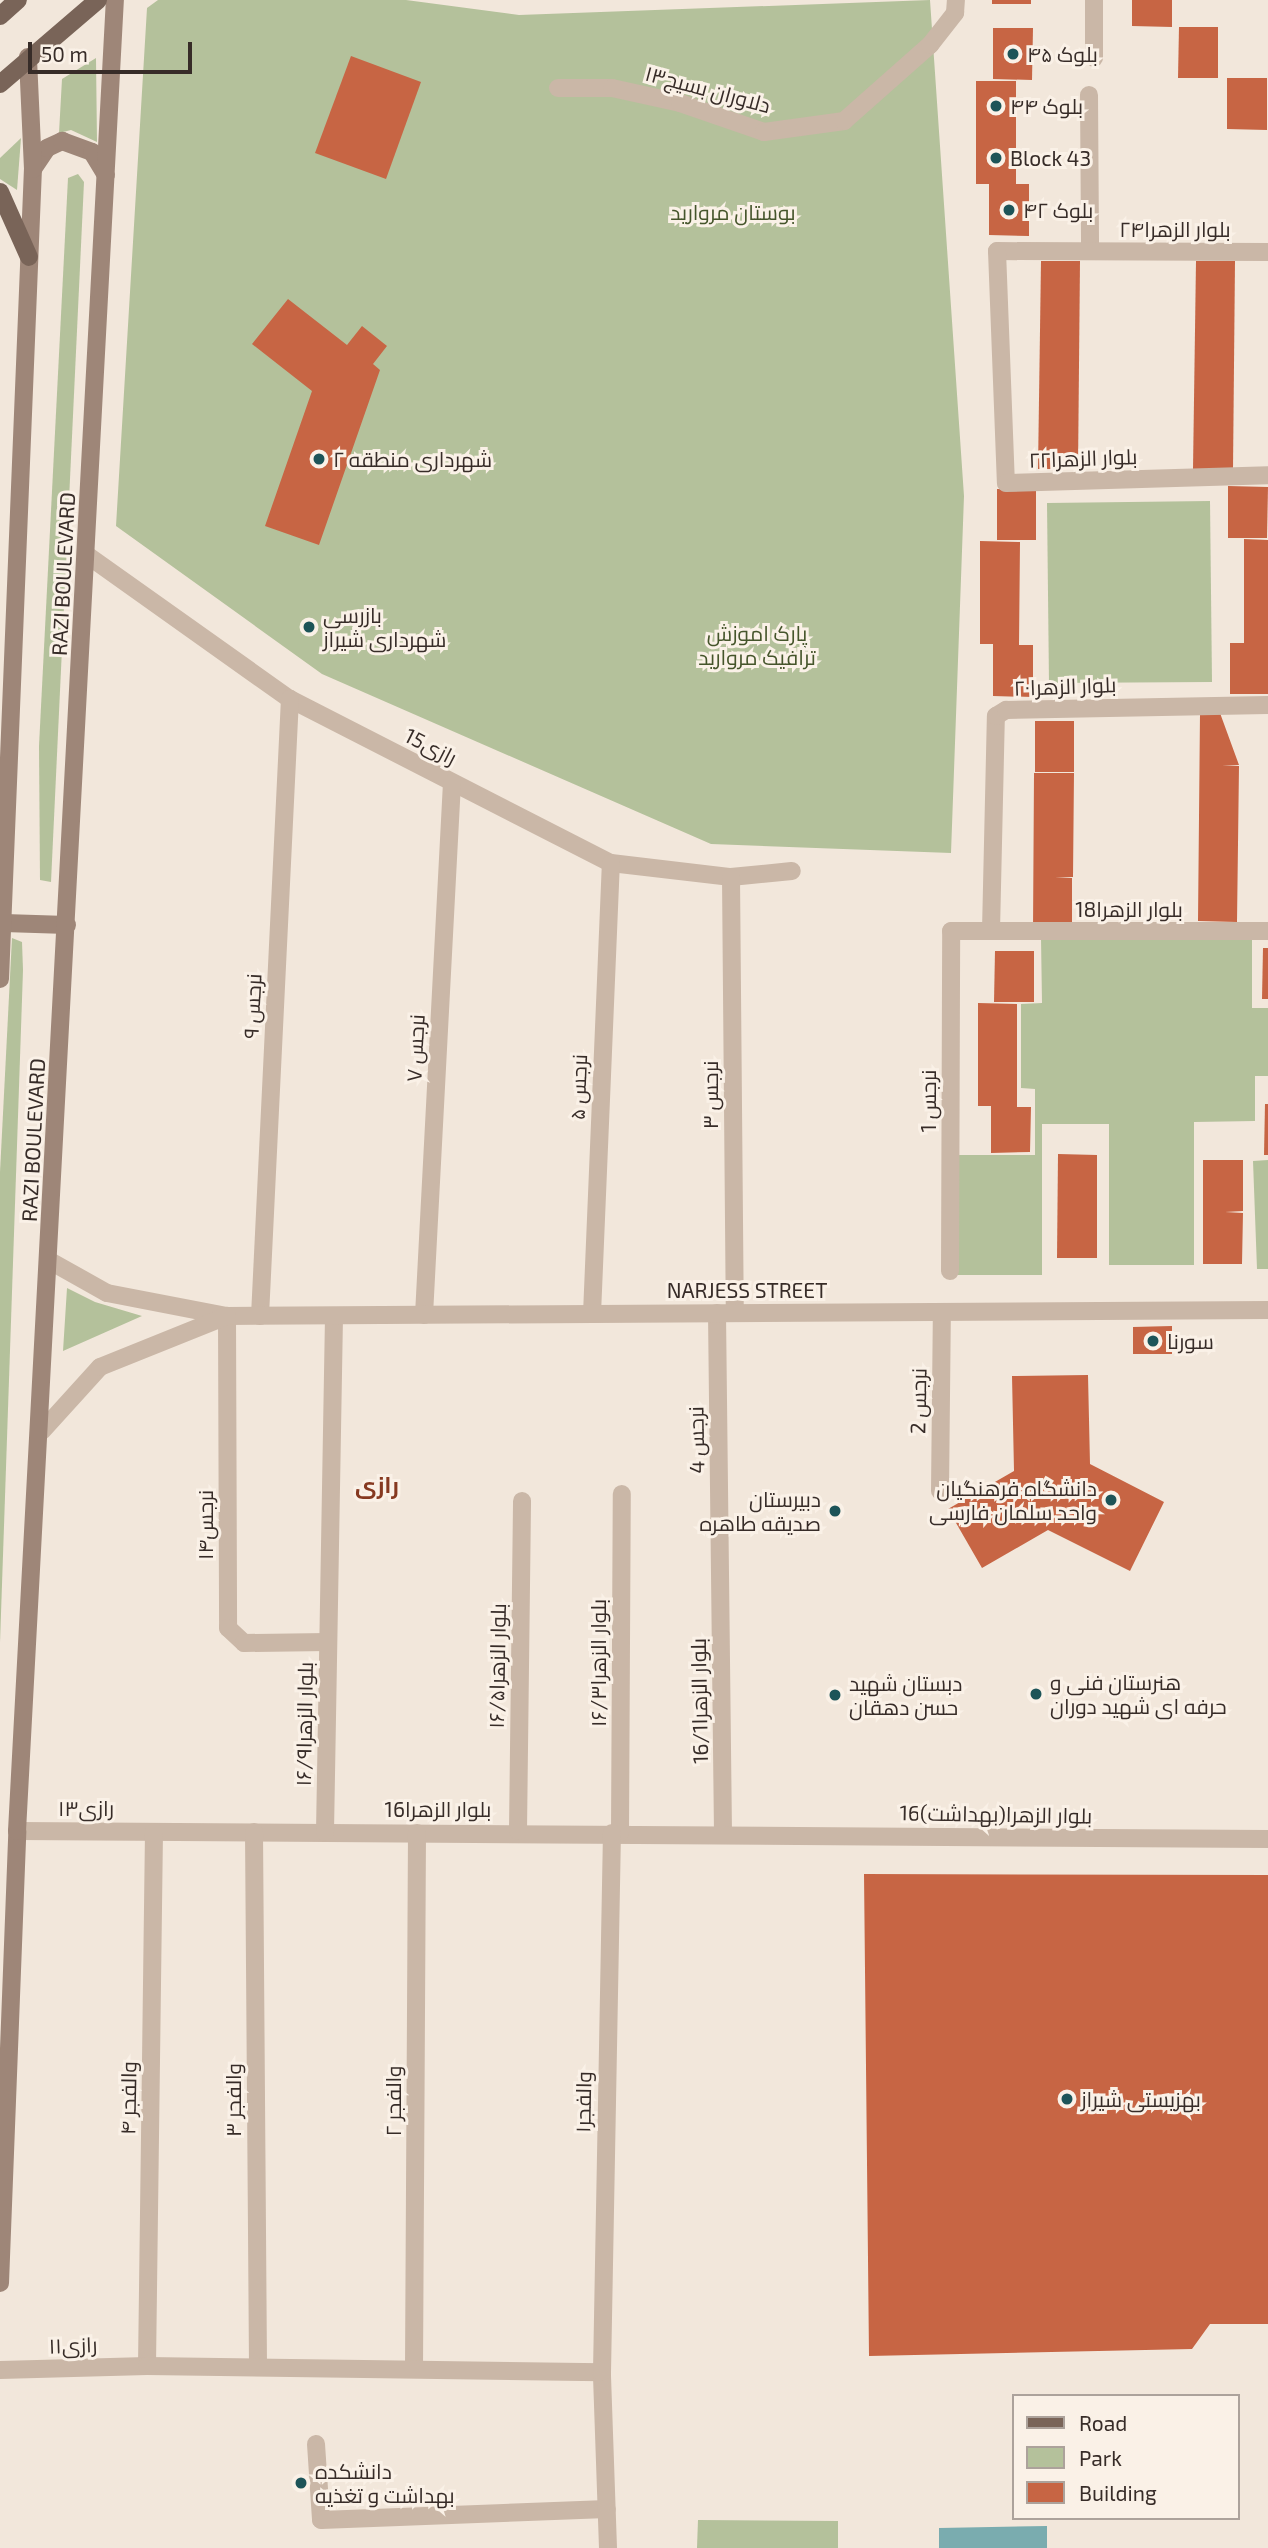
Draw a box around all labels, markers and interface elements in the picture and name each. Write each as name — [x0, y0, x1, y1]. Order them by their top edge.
scale bar — [32, 28, 196, 72]
text: 50 m — [41, 41, 88, 66]
place label: بلوک ۴۵ — [1027, 41, 1098, 67]
marker: بلوک ۴۵ — [1005, 46, 1021, 62]
street label: دلاوران بسیج۱۳ — [643, 60, 773, 118]
place label: بلوک ۴۴ — [1010, 93, 1083, 119]
marker: بلوک ۴۴ — [988, 98, 1004, 114]
place label: Block 43 — [1010, 145, 1091, 171]
marker: Block 43 — [988, 150, 1004, 166]
place label: بلوک ۴۲ — [1023, 197, 1093, 223]
park label: بوستان مروارید — [670, 199, 796, 225]
marker: بلوک ۴۲ — [1001, 202, 1017, 218]
street label: بلوار الزهرا۲۴ — [1119, 216, 1231, 242]
street label: بلوار الزهرا۲۲ — [1028, 444, 1138, 472]
place label: شهرداری منطقه ۲ — [333, 446, 492, 472]
marker: شهرداری منطقه ۲ — [311, 451, 327, 467]
street label: RAZI BOULEVARD — [46, 492, 80, 656]
place label: بازرسی شهرداری شیراز — [323, 602, 446, 652]
marker: بازرسی شهرداری شیراز — [301, 619, 317, 635]
park label: پارک اموزش ترافیک مروارید — [698, 620, 816, 670]
street label: بلوار الزهرا۲۰ — [1013, 672, 1117, 700]
street label: 15رازی — [401, 722, 461, 770]
street label: 18بلوار الزهرا — [1075, 896, 1183, 922]
street label: نرجس ۹ — [238, 973, 266, 1039]
street label: نرجس ۷ — [401, 1014, 429, 1082]
street label: نرجس ۵ — [564, 1054, 592, 1120]
street label: RAZI BOULEVARD — [16, 1058, 50, 1222]
street label: نرجس ۳ — [697, 1061, 723, 1129]
street label: 1 نرجس — [915, 1070, 941, 1132]
street label: NARJESS STREET — [667, 1277, 827, 1303]
place label: سورنا — [1167, 1328, 1214, 1354]
marker: سورنا — [1145, 1333, 1161, 1349]
street label: 2 نرجس — [905, 1368, 931, 1434]
street label: 4 نرجس — [683, 1406, 709, 1474]
district label: رازی — [355, 1470, 399, 1498]
place label: دانشگاه فرهنگیان واحد سلمان فارسی — [929, 1475, 1097, 1525]
place label: دبیرستان صدیقه طاهره — [700, 1486, 821, 1536]
street label: نرجس۱۴ — [192, 1490, 218, 1560]
marker: دانشگاه فرهنگیان واحد سلمان فارسی — [1103, 1492, 1119, 1508]
marker: دبیرستان صدیقه طاهره — [827, 1503, 843, 1519]
street label: بلوار الزهرا۱۶/۳ — [585, 1599, 611, 1727]
street label: بلوار الزهرا۱۶/۵ — [483, 1603, 511, 1729]
street label: بلوار الزهرا16/1 — [685, 1638, 713, 1764]
street label: بلوار الزهرا۱۶/۹ — [290, 1661, 318, 1787]
place label: هنرستان فنی و حرفه ای شهید دوران — [1050, 1669, 1227, 1719]
place label: دبستان شهید حسن دهقان — [849, 1670, 962, 1720]
marker: هنرستان فنی و حرفه ای شهید دوران — [1028, 1686, 1044, 1702]
marker: دبستان شهید حسن دهقان — [827, 1687, 843, 1703]
street label: رازی۱۳ — [58, 1795, 114, 1821]
street label: 16بلوار الزهرا — [385, 1796, 491, 1822]
street label: 16بلوار الزهرا(بهداشت) — [899, 1800, 1093, 1828]
street label: والفجر ۴ — [115, 2061, 141, 2135]
street label: والفجر ۳ — [220, 2063, 246, 2137]
street label: والفجر ۲ — [380, 2065, 406, 2137]
street label: والفجر۱ — [570, 2071, 596, 2133]
place label: بهزیستی شیراز — [1081, 2086, 1201, 2112]
marker: بهزیستی شیراز — [1059, 2091, 1075, 2107]
street label: رازی۱۱ — [48, 2332, 98, 2358]
legend — [1012, 2394, 1240, 2520]
text: Road — [1079, 2410, 1127, 2435]
text: Park — [1079, 2445, 1122, 2470]
place label: دانشکده بهداشت و تغذیه — [315, 2458, 455, 2508]
marker: دانشکده بهداشت و تغذیه — [293, 2475, 309, 2491]
text: Building — [1079, 2480, 1157, 2505]

